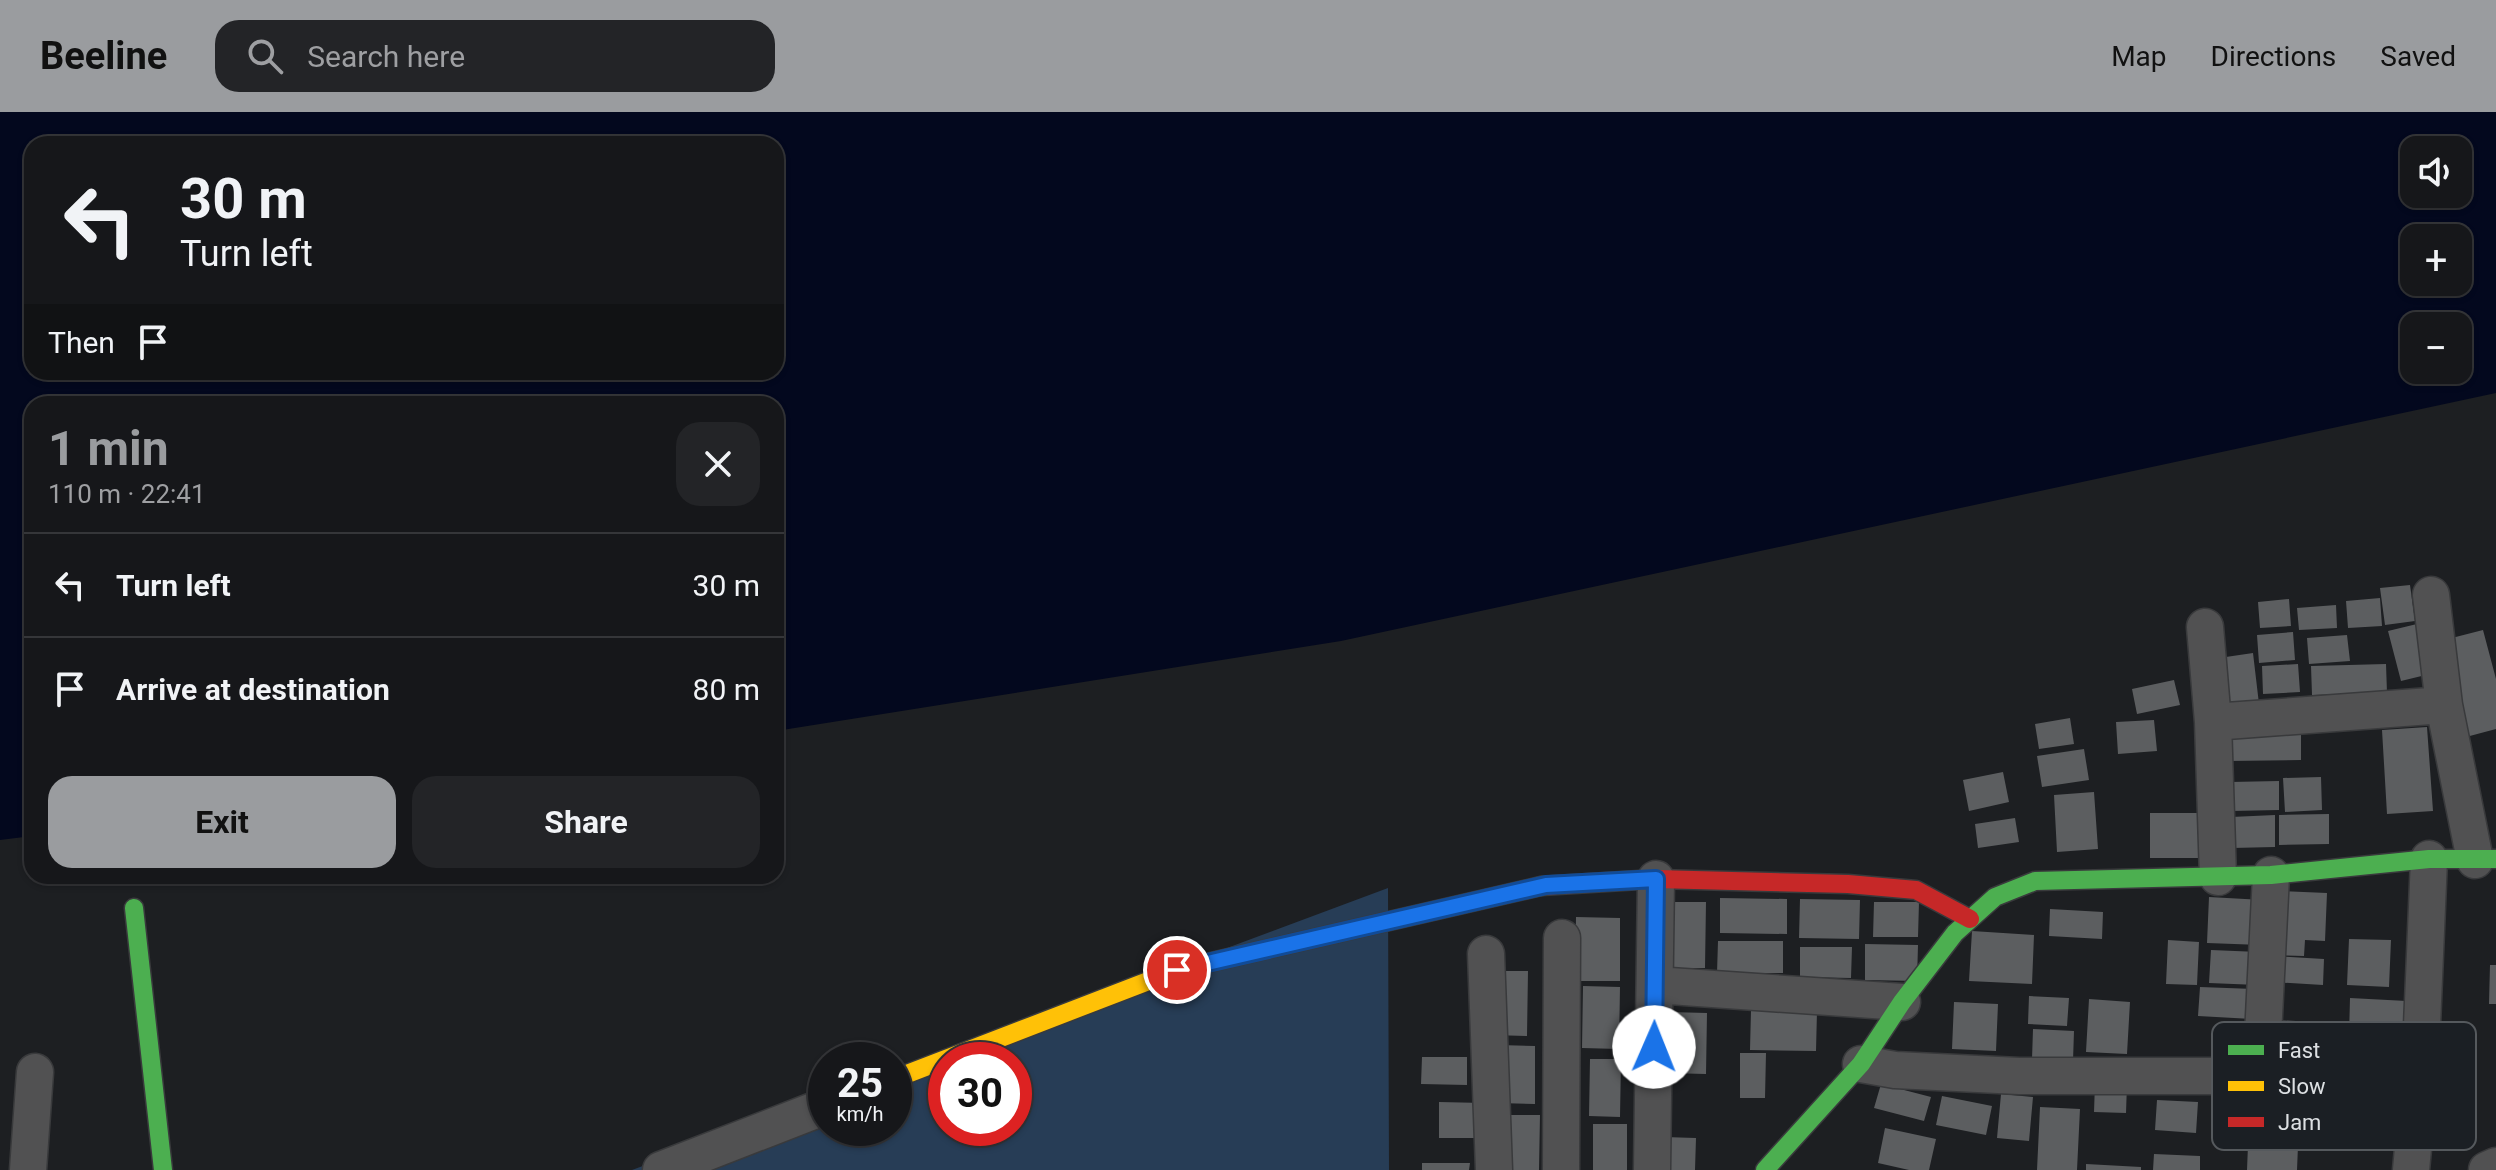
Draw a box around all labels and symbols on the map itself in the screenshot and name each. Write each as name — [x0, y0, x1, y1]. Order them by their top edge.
pin — [1143, 936, 1211, 1004]
position arrow — [1612, 1005, 1696, 1089]
legend — [2212, 1022, 2476, 1150]
text: Fast — [2278, 1038, 2320, 1063]
speed limit sign: 30 — [928, 1042, 1032, 1146]
text: Slow — [2278, 1074, 2326, 1099]
text: Jam — [2278, 1110, 2321, 1135]

